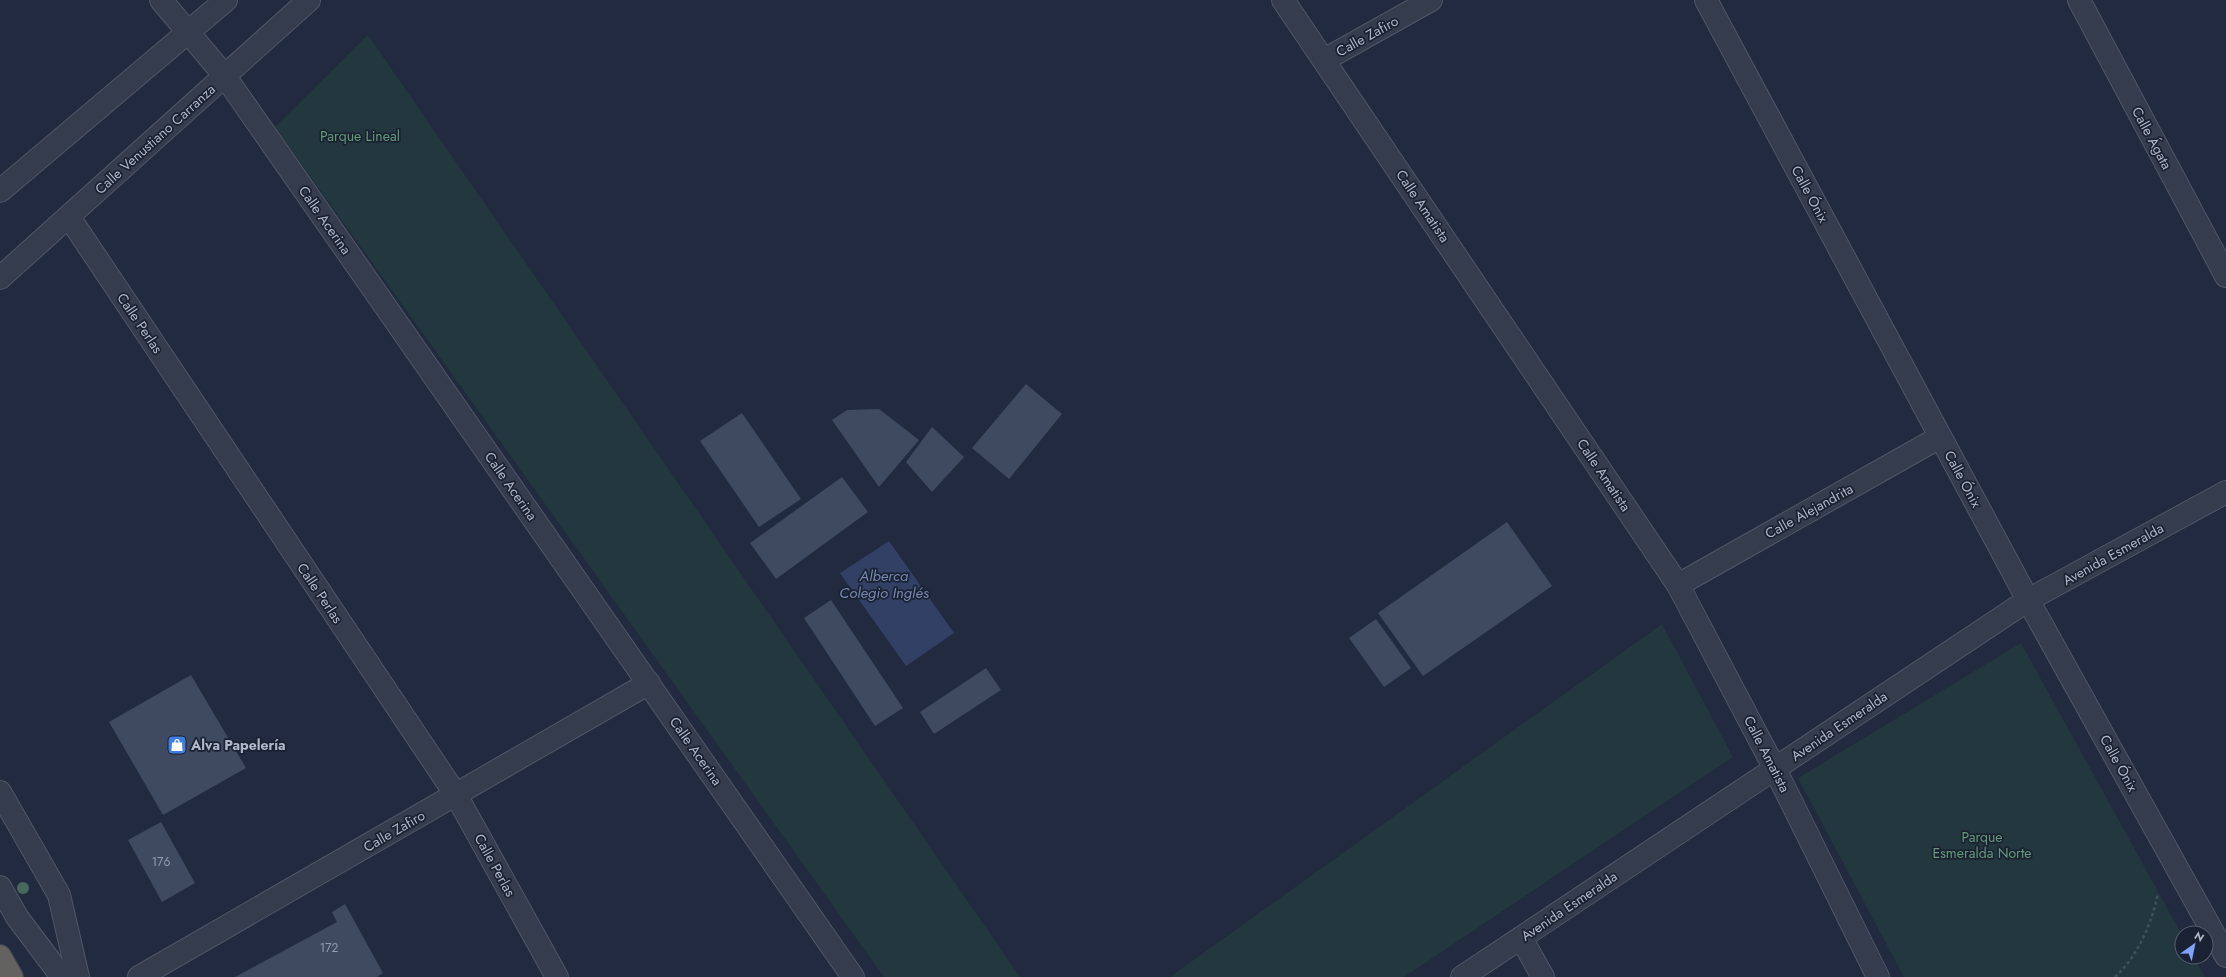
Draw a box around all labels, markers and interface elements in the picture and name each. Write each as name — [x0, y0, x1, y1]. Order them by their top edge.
street label: Calle Zafiro — [1332, 10, 1402, 61]
street label: Calle Venustiano Carranza — [90, 79, 220, 199]
street label: Calle Ágata — [2127, 103, 2177, 173]
park label: Parque Lineal — [320, 126, 400, 146]
street label: Calle Ónix — [1787, 162, 1833, 226]
street label: Calle Amatista — [1391, 166, 1455, 246]
street label: Calle Acerina — [294, 182, 356, 258]
street label: Calle Perlas — [112, 289, 168, 357]
street label: Calle Amatista — [1572, 435, 1636, 515]
street label: Calle Ónix — [1940, 447, 1986, 511]
street label: Calle Acerina — [480, 448, 542, 524]
street label: Calle Alejandrita — [1761, 479, 1857, 543]
street label: Avenida Esmeralda — [2059, 518, 2167, 590]
street label: Calle Perlas — [292, 559, 348, 627]
water label: Alberca Colegio Inglés — [839, 565, 929, 604]
street label: Avenida Esmeralda — [1787, 686, 1891, 766]
street label: Calle Amatista — [1739, 712, 1795, 796]
street label: Calle Acerina — [665, 713, 727, 789]
street label: Calle Ónix — [2095, 731, 2143, 795]
shop icon: Alva Papelería — [166, 734, 188, 756]
place label: Alva Papelería — [190, 735, 286, 755]
street label: Calle Zafiro — [359, 805, 429, 857]
park label: Parque Esmeralda Norte — [1932, 827, 2032, 863]
street label: Calle Perlas — [470, 830, 521, 900]
house number: 176 — [152, 853, 170, 871]
street label: Avenida Esmeralda — [1517, 866, 1621, 946]
north arrow — [2174, 925, 2214, 965]
text: N — [2191, 928, 2207, 946]
house number: 172 — [320, 939, 338, 957]

